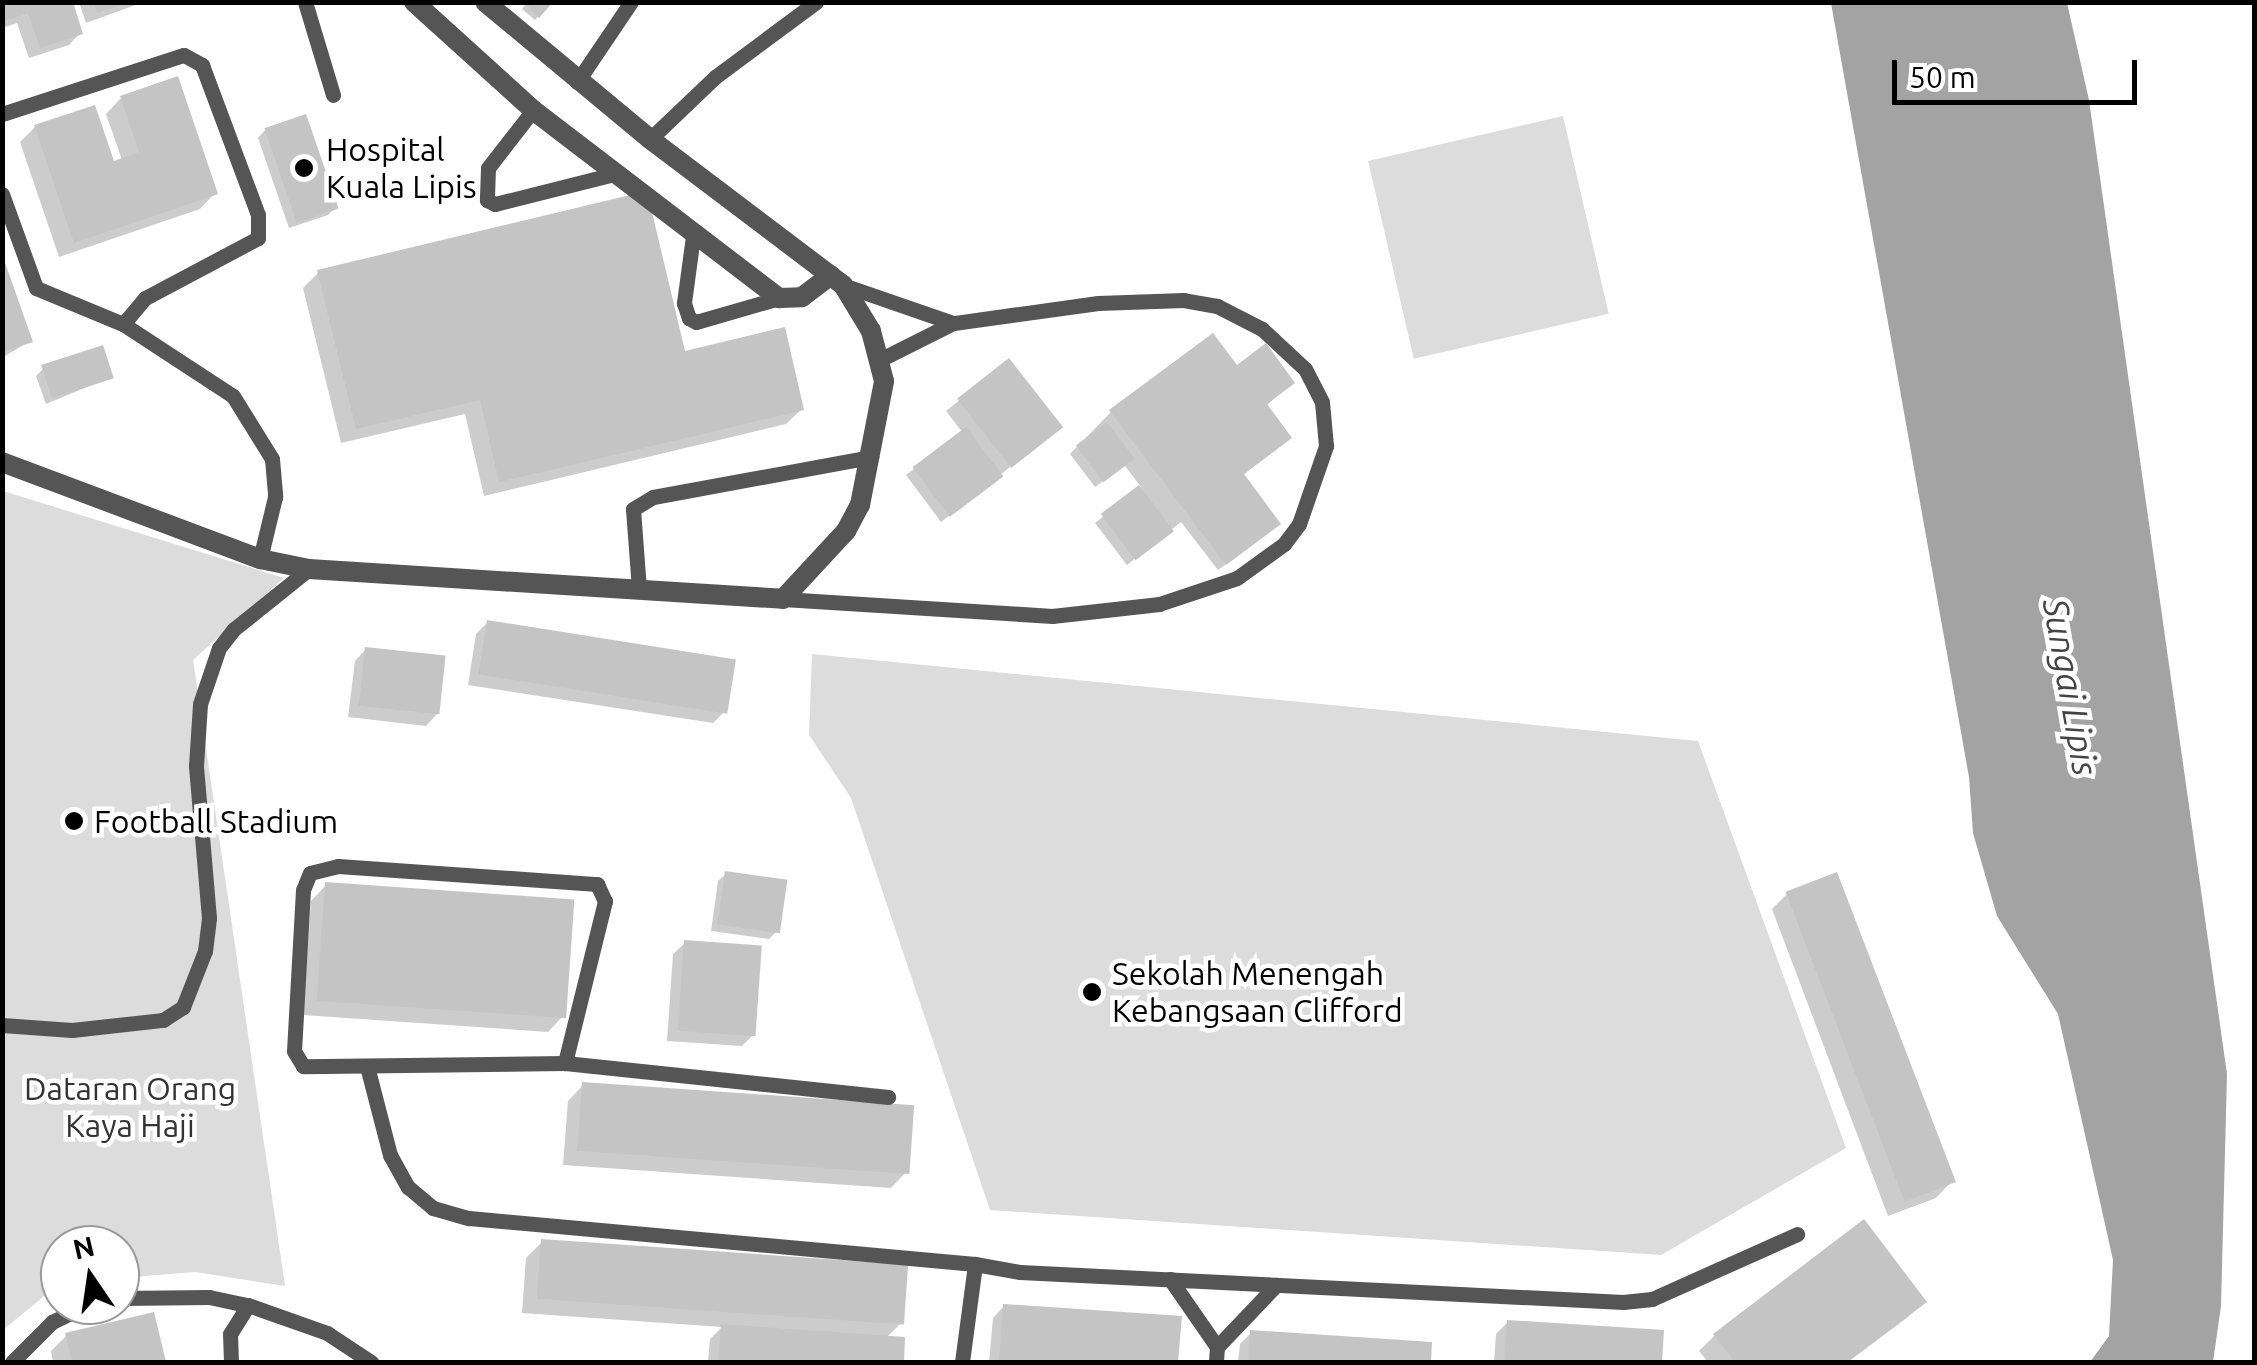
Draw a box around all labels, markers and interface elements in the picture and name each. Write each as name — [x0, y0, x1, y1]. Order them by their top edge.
scale bar — [1897, 40, 2142, 102]
text: 50 m — [1909, 60, 1976, 94]
place label: Hospital Kuala Lipis — [326, 131, 477, 206]
marker: Hospital Kuala Lipis — [291, 155, 317, 181]
water label: Sungai Lipis — [2035, 595, 2107, 779]
place label: Football Stadium — [94, 802, 338, 840]
marker: Football Stadium — [63, 810, 85, 832]
place label: Sekolah Menengah Kebangsaan Clifford — [1112, 955, 1403, 1030]
marker: Sekolah Menengah Kebangsaan Clifford — [1081, 981, 1103, 1003]
park label: Dataran Orang Kaya Haji — [24, 1070, 236, 1145]
north arrow — [40, 1225, 140, 1325]
text: N — [70, 1230, 97, 1265]

